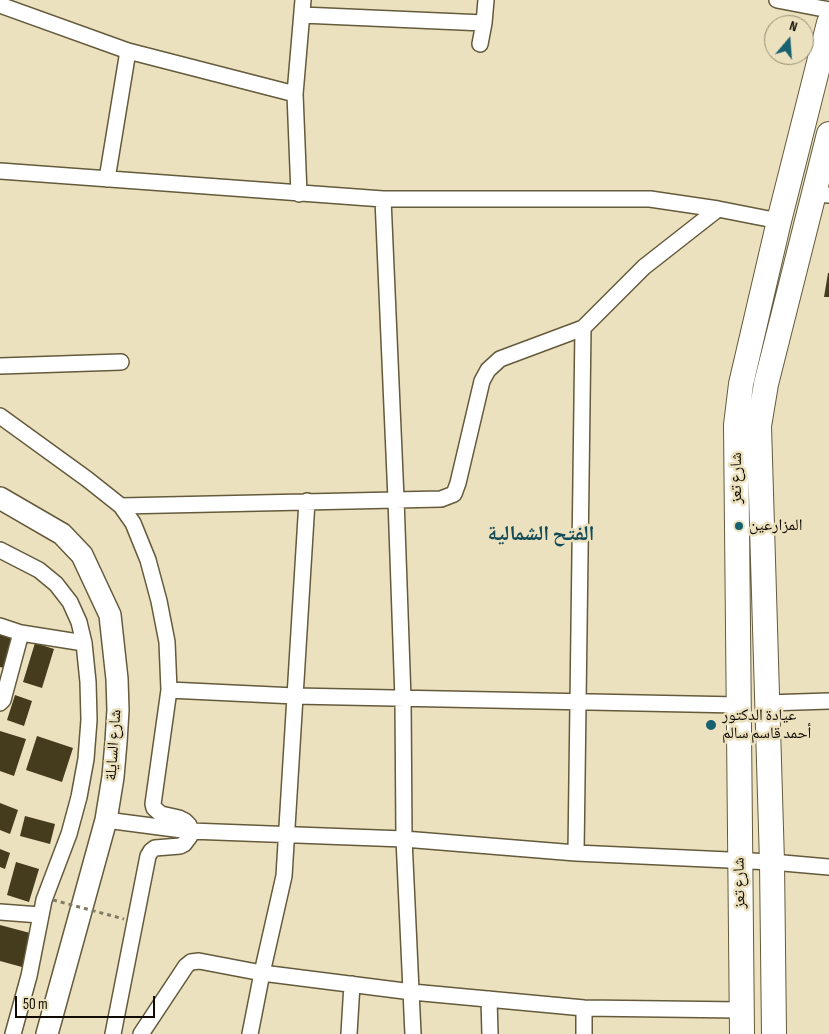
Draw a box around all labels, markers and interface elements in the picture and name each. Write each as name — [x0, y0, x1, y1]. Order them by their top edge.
north arrow — [764, 15, 814, 65]
text: N — [787, 17, 800, 35]
street label: شارع تعز — [727, 452, 747, 504]
place label: المزارعين — [749, 516, 802, 536]
marker: المزارعين — [733, 520, 745, 532]
district label: الفتح الشمالية — [488, 522, 594, 548]
place label: عيادة الدكتور أحمد قاسم سالم — [722, 706, 811, 744]
street label: شارع السايلة — [102, 709, 126, 781]
marker: عيادة الدكتور أحمد قاسم سالم — [704, 718, 718, 732]
street label: شارع تعز — [730, 857, 750, 909]
scale bar — [18, 986, 158, 1018]
text: 50 m — [23, 995, 48, 1014]

